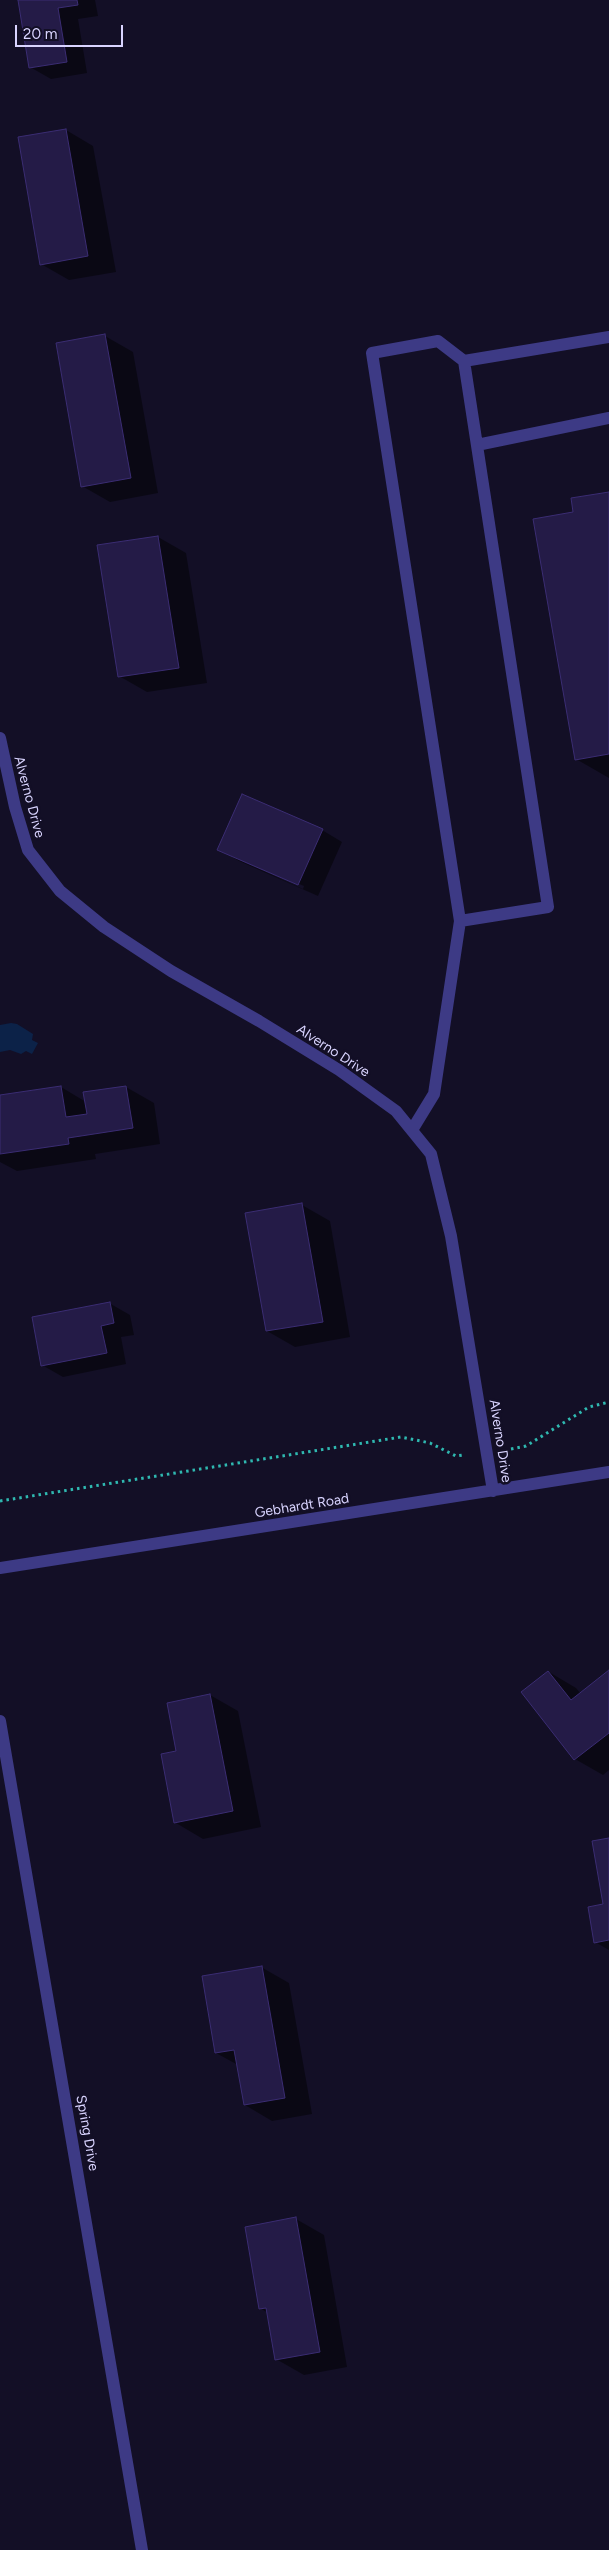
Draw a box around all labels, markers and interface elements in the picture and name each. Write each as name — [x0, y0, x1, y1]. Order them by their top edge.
scale bar — [18, 15, 125, 47]
text: 20 m — [23, 25, 57, 43]
street label: Alverno Drive — [10, 754, 48, 840]
street label: Alverno Drive — [293, 1021, 373, 1081]
street label: Alverno Drive — [485, 1398, 515, 1484]
street label: Gebhardt Road — [254, 1490, 350, 1522]
street label: Spring Drive — [72, 2094, 102, 2172]

